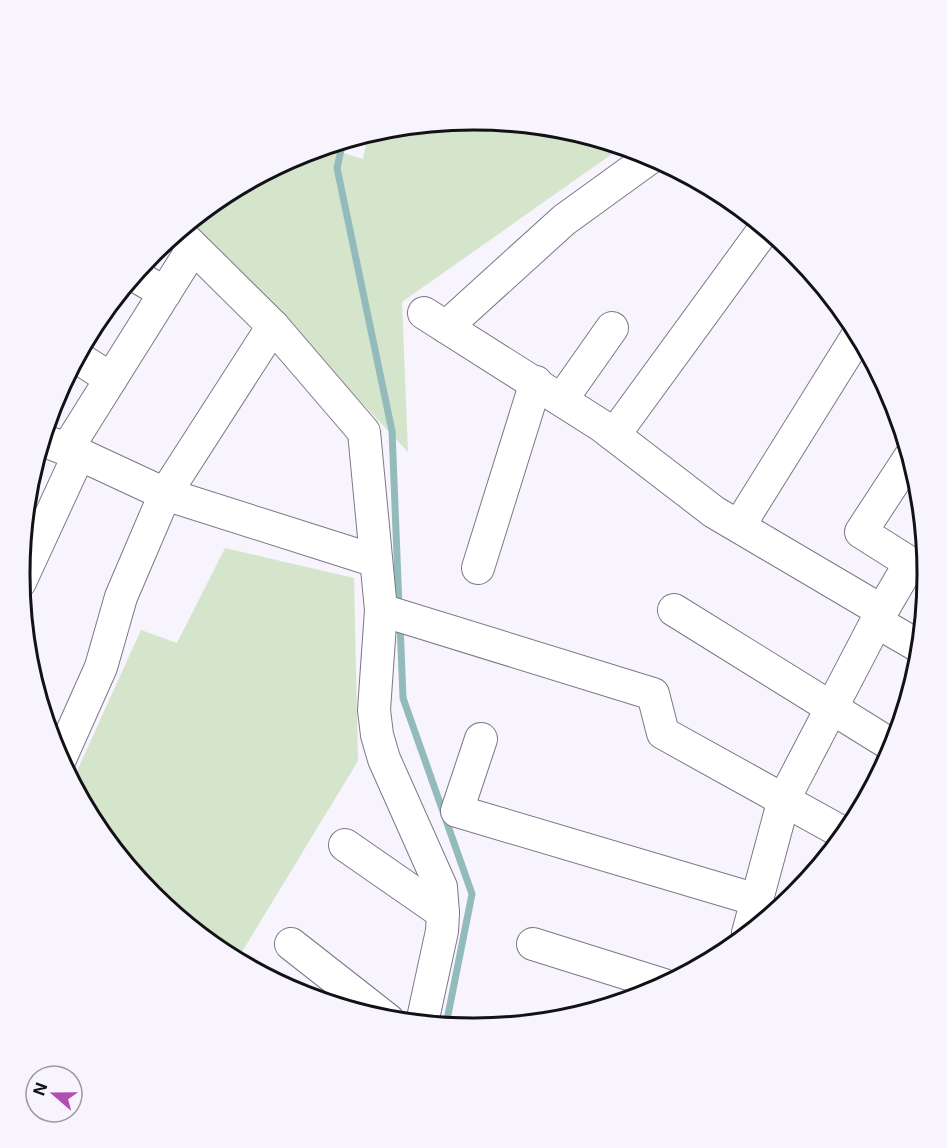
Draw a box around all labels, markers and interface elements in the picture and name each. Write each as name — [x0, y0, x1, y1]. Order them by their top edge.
north arrow — [24, 1064, 84, 1124]
text: N — [28, 1080, 51, 1098]

